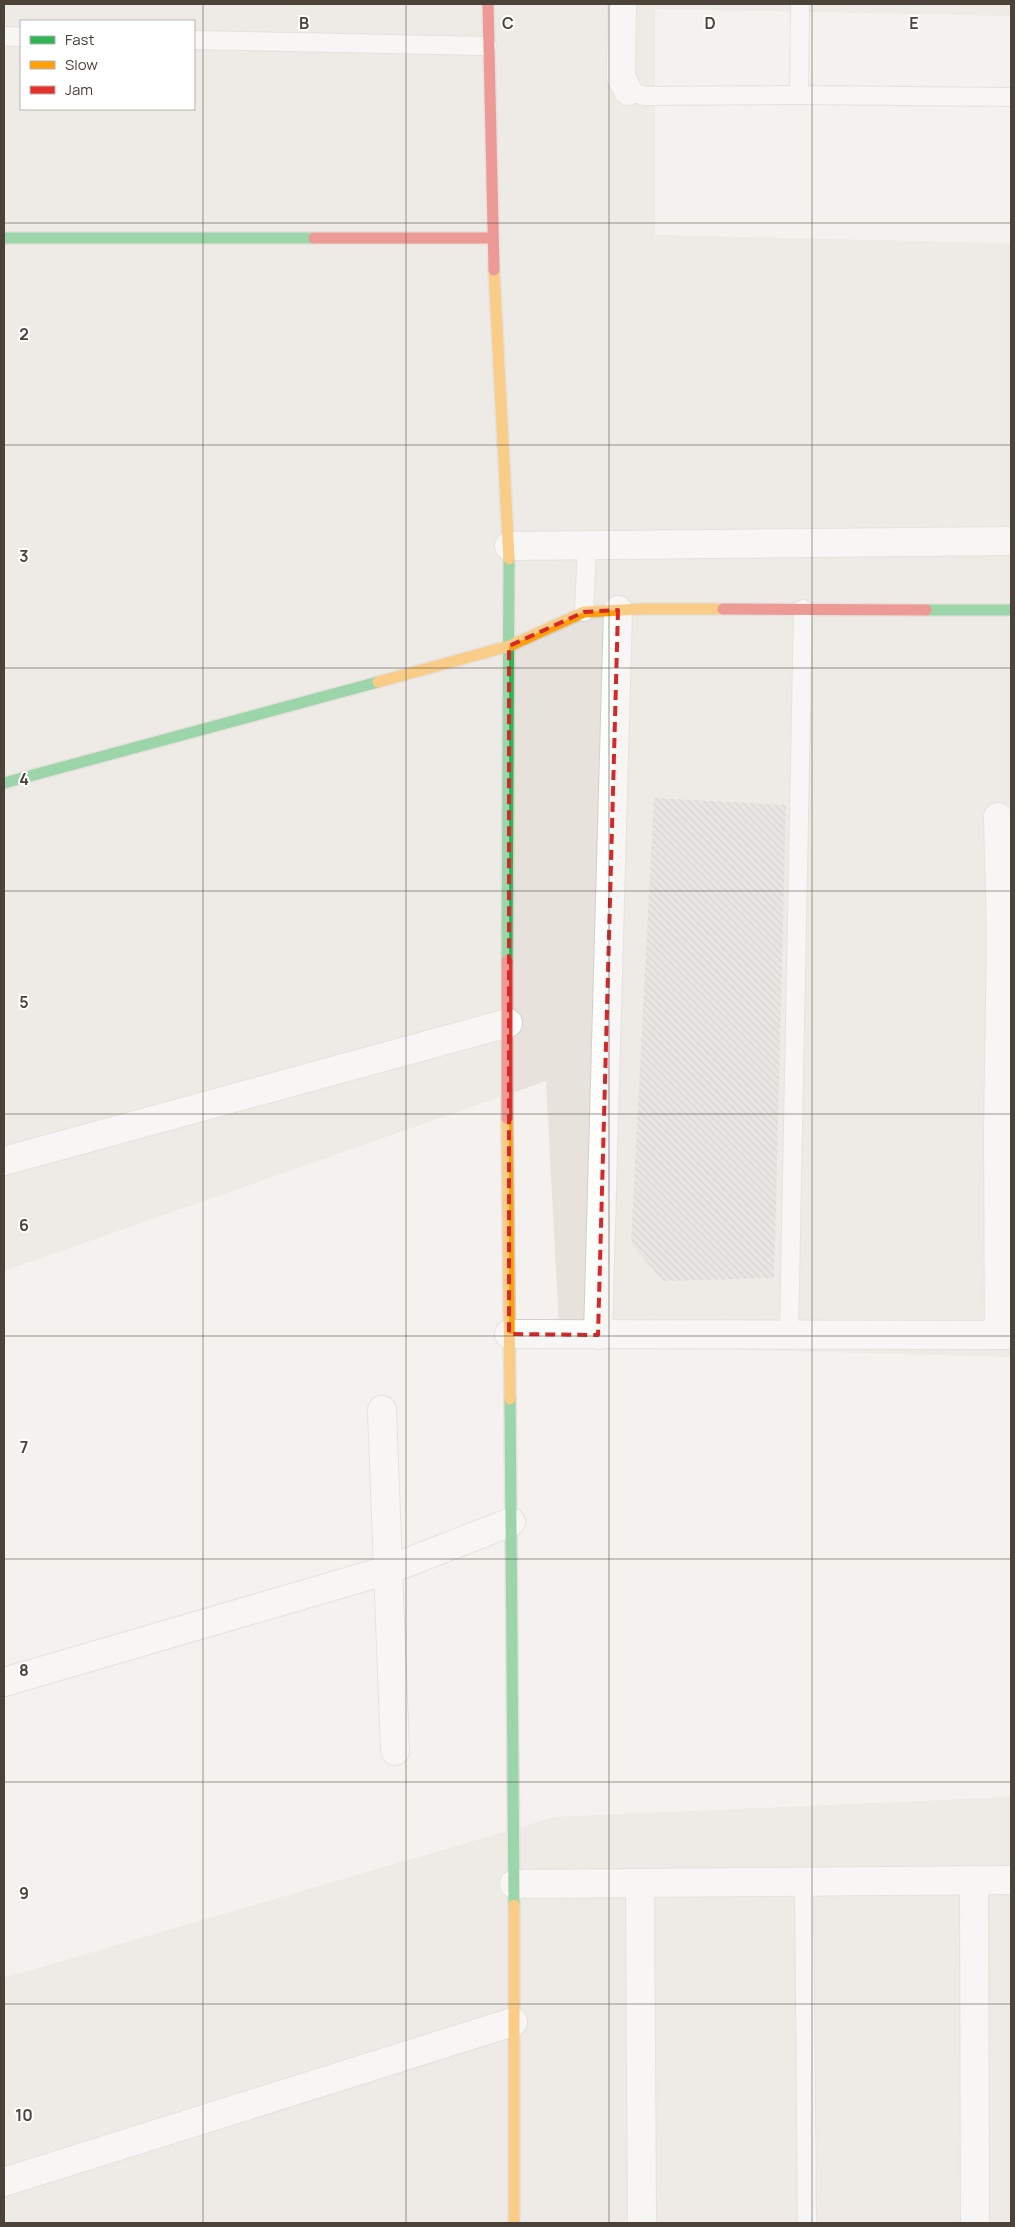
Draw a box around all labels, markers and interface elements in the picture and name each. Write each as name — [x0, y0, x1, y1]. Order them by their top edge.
text: B — [299, 12, 309, 34]
text: C — [502, 12, 514, 34]
text: D — [704, 12, 716, 34]
text: E — [909, 12, 919, 34]
legend — [20, 20, 195, 110]
text: Fast — [65, 29, 94, 50]
text: Slow — [65, 54, 98, 75]
text: Jam — [65, 79, 93, 100]
text: 2 — [19, 323, 29, 345]
text: 3 — [19, 545, 29, 567]
text: 4 — [19, 768, 29, 790]
text: 5 — [19, 991, 29, 1013]
text: 6 — [19, 1214, 29, 1236]
text: 7 — [20, 1436, 28, 1458]
text: 8 — [19, 1659, 29, 1681]
text: 9 — [19, 1882, 29, 1904]
text: 10 — [15, 2104, 33, 2126]

